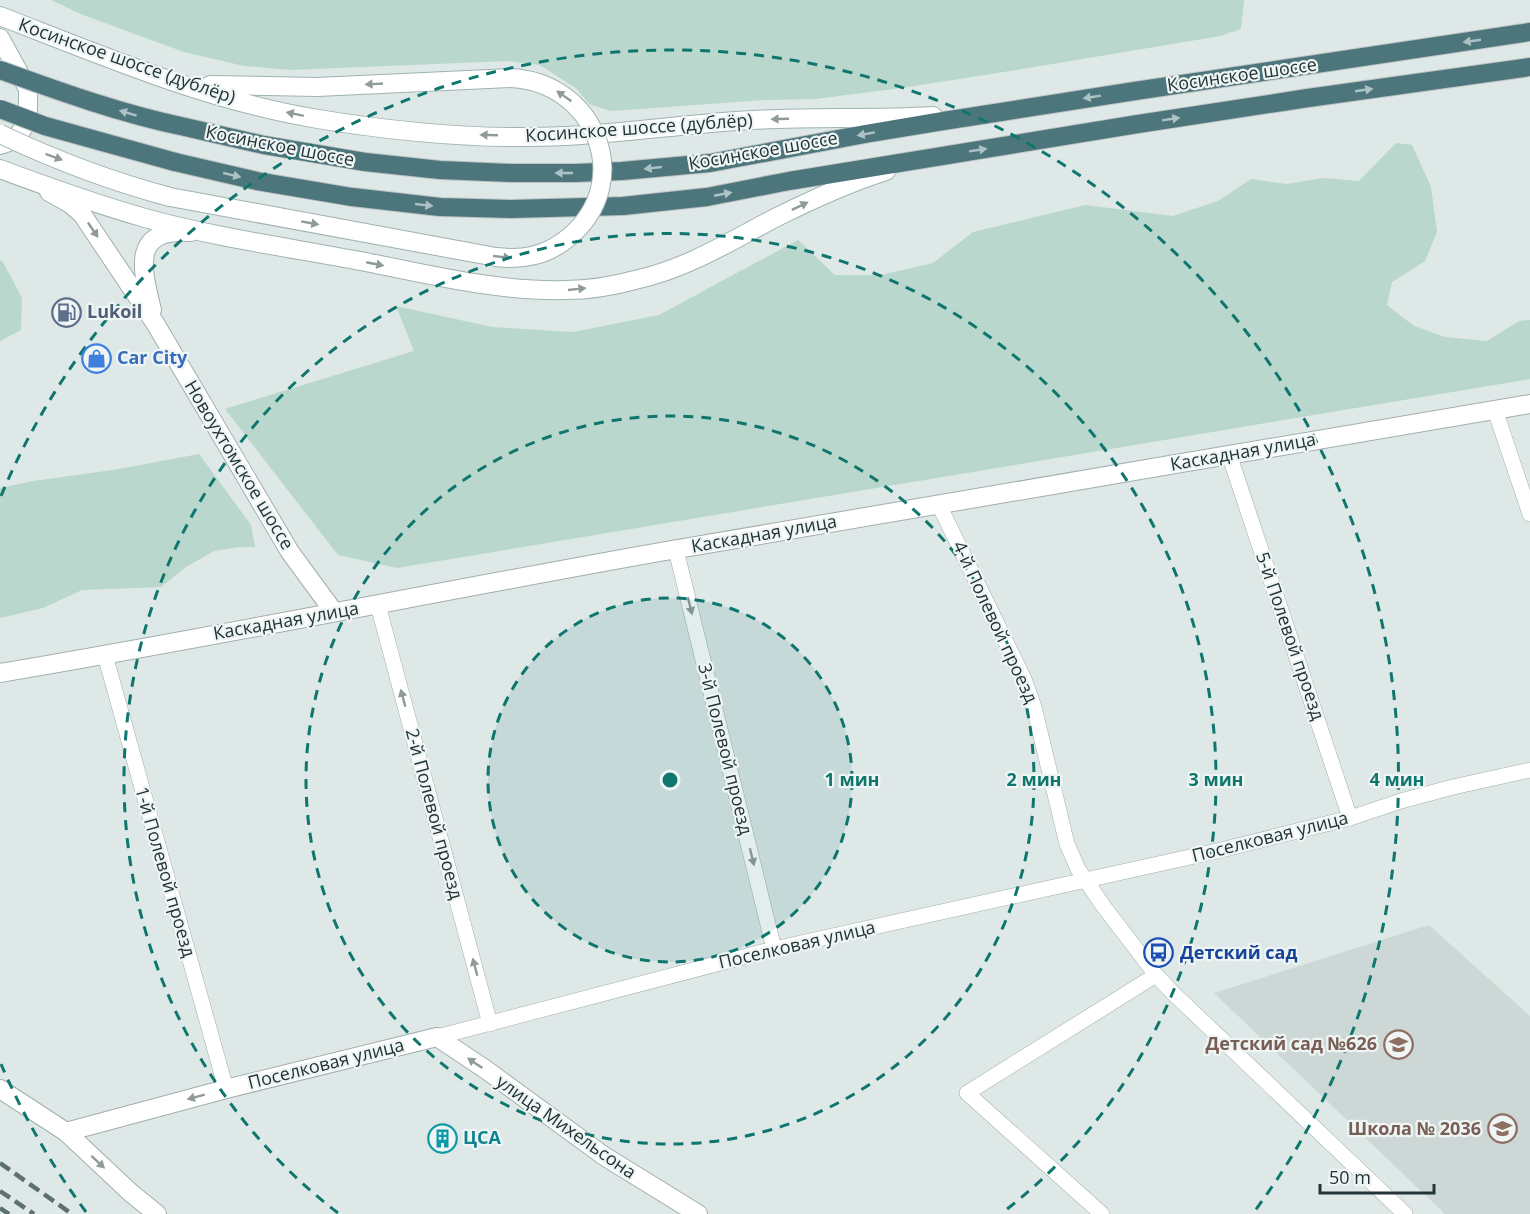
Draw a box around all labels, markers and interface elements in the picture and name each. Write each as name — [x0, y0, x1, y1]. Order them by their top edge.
street label: Косинское шоссе (дублёр) — [16, 12, 239, 108]
one-way arrow — [1463, 36, 1482, 45]
street label: Косинское шоссе — [1165, 52, 1318, 96]
one-way arrow — [364, 79, 383, 88]
one-way arrow — [1354, 86, 1373, 95]
one-way arrow — [556, 91, 573, 102]
one-way arrow — [1083, 93, 1102, 102]
street label: Косинское шоссе (дублёр) — [524, 107, 753, 147]
one-way arrow — [119, 108, 137, 117]
one-way arrow — [286, 109, 305, 118]
one-way arrow — [771, 114, 790, 123]
one-way arrow — [1161, 115, 1180, 124]
street label: Косинское шоссе — [204, 119, 357, 171]
street label: Косинское шоссе — [686, 125, 839, 175]
one-way arrow — [856, 129, 875, 138]
one-way arrow — [479, 131, 498, 140]
one-way arrow — [969, 145, 988, 154]
one-way arrow — [45, 152, 63, 162]
one-way arrow — [643, 163, 662, 173]
one-way arrow — [554, 168, 573, 178]
one-way arrow — [223, 171, 242, 180]
one-way arrow — [714, 189, 733, 198]
one-way arrow — [415, 200, 434, 210]
one-way arrow — [791, 201, 808, 211]
one-way arrow — [300, 219, 319, 228]
one-way arrow — [87, 222, 98, 238]
one-way arrow — [492, 252, 511, 262]
one-way arrow — [366, 260, 385, 269]
one-way arrow — [568, 284, 587, 294]
fuel station icon: Lukoil — [50, 296, 82, 328]
place label: Lukoil — [87, 299, 142, 323]
shop icon: Car City — [80, 342, 112, 374]
place label: Car City — [117, 345, 188, 369]
street label: Новоухтомское шоссе — [180, 375, 300, 554]
street label: Каскадная улица — [1168, 426, 1317, 476]
street label: Каскадная улица — [689, 508, 838, 558]
street label: 4-й Полевой проезд — [948, 537, 1044, 706]
street label: 5-й Полевой проезд — [1251, 549, 1331, 723]
street label: Каскадная улица — [211, 595, 360, 645]
one-way arrow — [685, 597, 695, 616]
street label: 3-й Полевой проезд — [693, 660, 759, 837]
one-way arrow — [397, 689, 407, 707]
street label: 2-й Полевой проезд — [401, 726, 469, 902]
text: 1 мин — [824, 767, 880, 791]
text: 2 мин — [1006, 767, 1062, 791]
text: 3 мин — [1188, 767, 1244, 791]
text: 4 мин — [1369, 767, 1425, 791]
centre of rings — [660, 770, 680, 790]
street label: 1-й Полевой проезд — [130, 784, 202, 960]
street label: Поселковая улица — [1189, 805, 1350, 867]
one-way arrow — [747, 848, 757, 866]
street label: Поселковая улица — [716, 914, 877, 974]
bus stop icon: Детский сад — [1143, 937, 1175, 969]
place label: Детский сад — [1180, 940, 1297, 964]
one-way arrow — [469, 958, 479, 976]
school or university icon: Детский сад №626 — [1382, 1028, 1414, 1060]
place label: Детский сад №626 — [1206, 1031, 1377, 1055]
street label: Поселковая улица — [245, 1032, 406, 1094]
one-way arrow — [468, 1057, 484, 1069]
street label: улица Михельсона — [492, 1069, 641, 1184]
one-way arrow — [187, 1093, 205, 1102]
school or university icon: Школа № 2036 — [1486, 1113, 1518, 1145]
place label: Школа № 2036 — [1348, 1116, 1481, 1140]
building icon: ЦСА — [426, 1122, 458, 1154]
place label: ЦСА — [463, 1125, 502, 1149]
one-way arrow — [91, 1155, 105, 1169]
scale bar — [1320, 1157, 1434, 1195]
text: 50 m — [1329, 1165, 1371, 1189]

